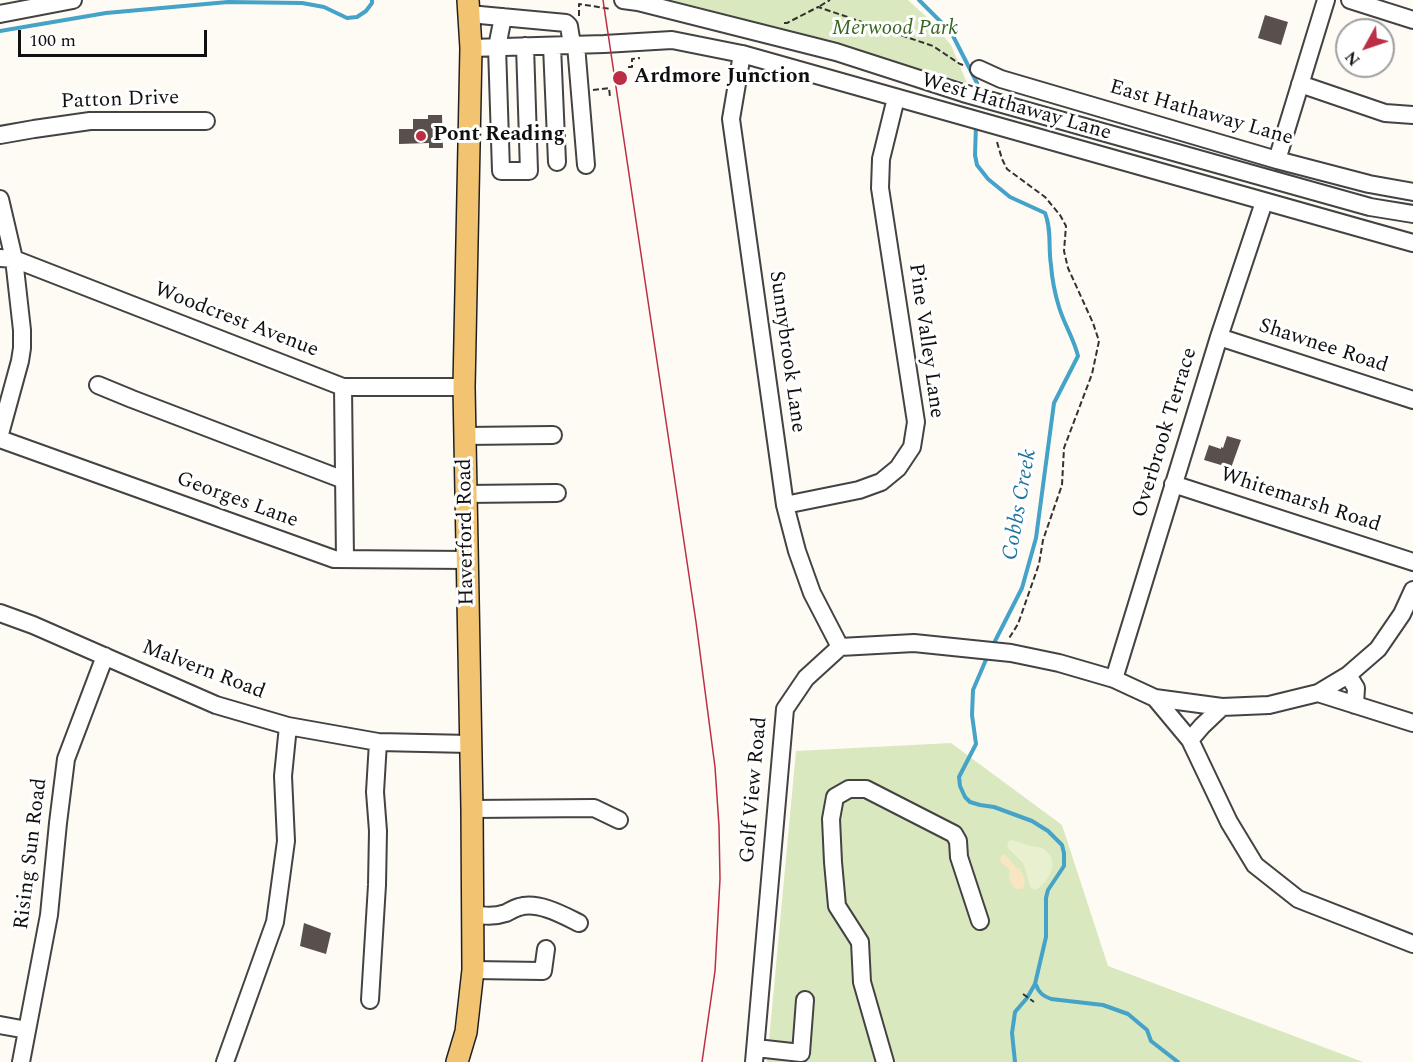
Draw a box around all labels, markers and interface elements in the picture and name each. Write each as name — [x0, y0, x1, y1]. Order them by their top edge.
park label: Merwood Park — [832, 17, 958, 43]
scale bar — [21, 18, 210, 56]
north arrow — [1335, 18, 1395, 78]
text: 100 m — [29, 27, 76, 54]
text: N — [1339, 46, 1366, 71]
place label: Ardmore Junction — [634, 65, 810, 91]
marker: Ardmore Junction — [611, 69, 629, 87]
street label: West Hathaway Lane — [918, 69, 1114, 147]
street label: East Hathaway Lane — [1106, 76, 1296, 152]
street label: Patton Drive — [60, 86, 180, 116]
place label: Pont Reading — [433, 123, 565, 149]
marker: Pont Reading — [414, 129, 428, 143]
street label: Pine Valley Lane — [902, 262, 948, 420]
street label: Sunnybrook Lane — [762, 270, 810, 434]
street label: Woodcrest Avenue — [150, 278, 322, 364]
street label: Shawnee Road — [1255, 314, 1391, 380]
street label: Overbrook Terrace — [1128, 345, 1204, 521]
water label: Cobbs Creek — [998, 447, 1044, 563]
street label: Haverford Road — [453, 458, 481, 606]
street label: Whitemarsh Road — [1217, 463, 1383, 539]
street label: Georges Lane — [173, 467, 301, 535]
street label: Malvern Road — [138, 636, 268, 706]
street label: Golf View Road — [736, 716, 774, 864]
street label: Rising Sun Road — [10, 777, 54, 931]

